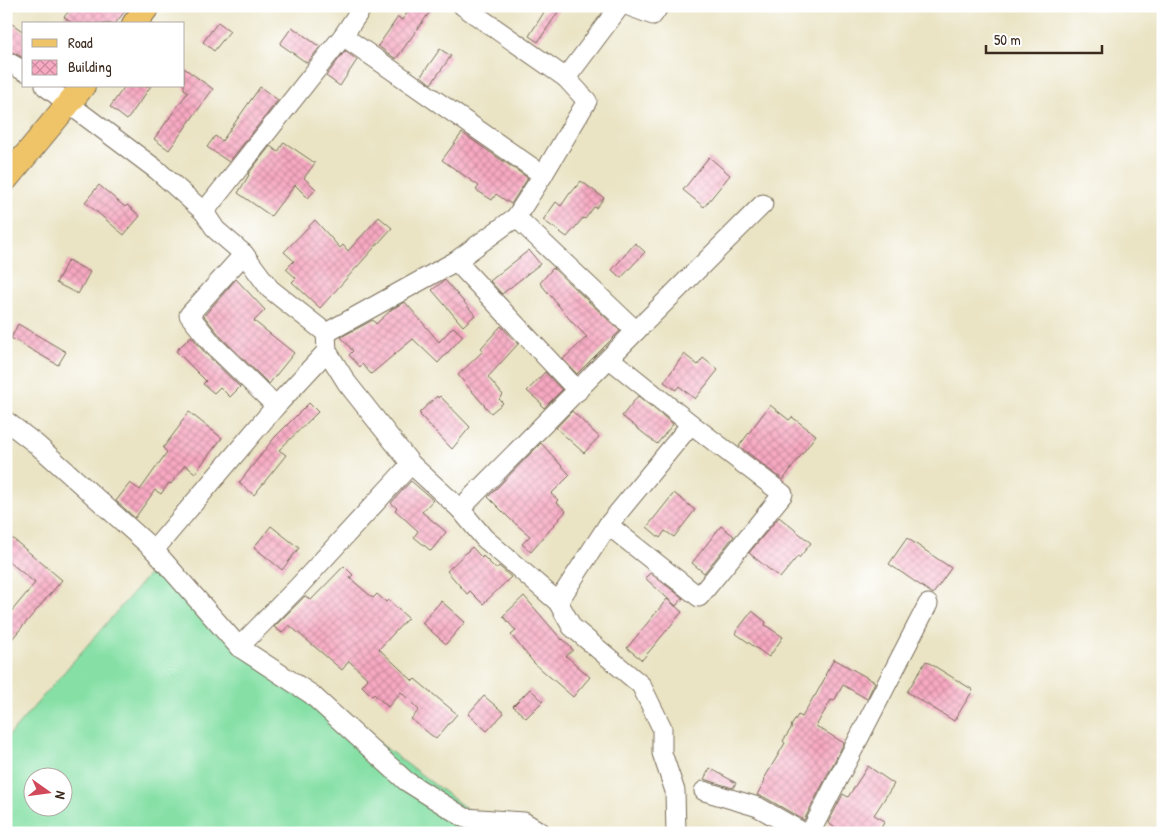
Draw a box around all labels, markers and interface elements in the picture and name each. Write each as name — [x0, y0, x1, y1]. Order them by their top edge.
legend — [22, 22, 185, 88]
scale bar — [986, 22, 1103, 54]
text: 50 m — [994, 29, 1021, 50]
text: Road — [68, 32, 93, 53]
text: Building — [68, 56, 112, 77]
north arrow — [22, 766, 72, 816]
text: N — [51, 789, 71, 802]

